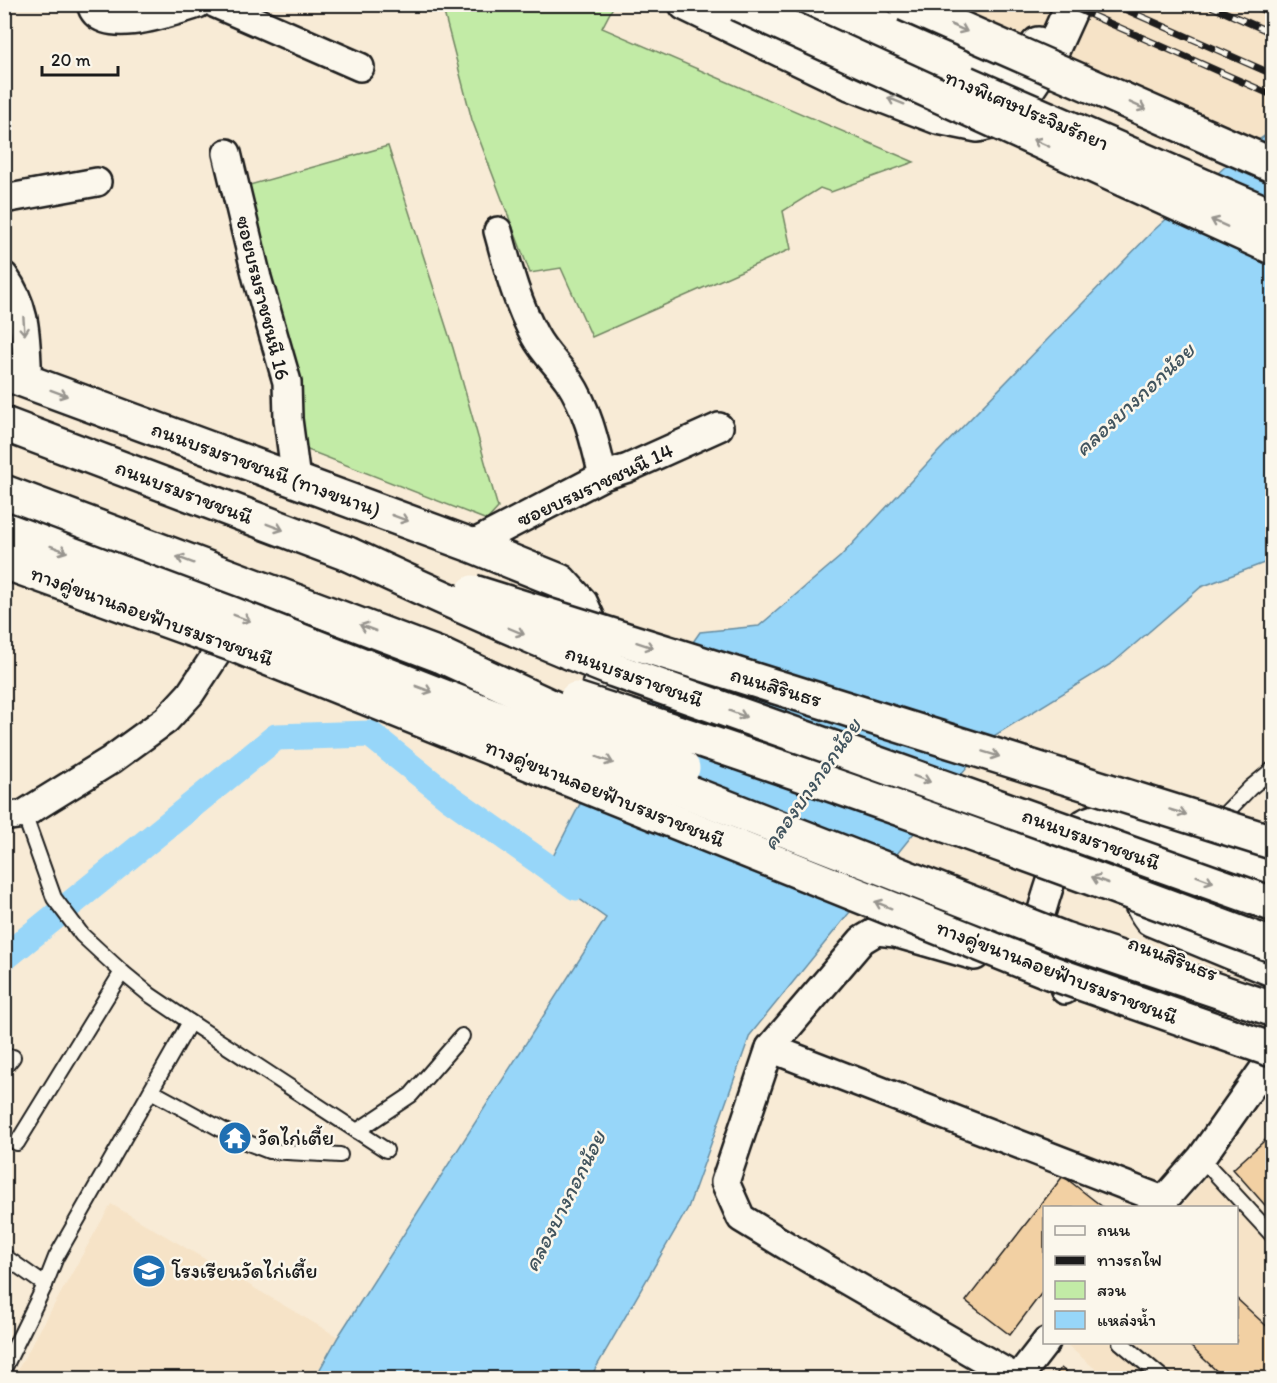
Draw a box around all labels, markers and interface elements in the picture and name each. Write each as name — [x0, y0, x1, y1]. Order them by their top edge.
one-way arrow — [949, 23, 968, 34]
scale bar — [42, 39, 118, 77]
text: 20 m — [51, 49, 91, 71]
street label: ทางพิเศษประจิมรัถยา — [941, 64, 1113, 155]
one-way arrow — [887, 95, 906, 106]
one-way arrow — [1128, 101, 1146, 112]
one-way arrow — [1033, 137, 1051, 148]
street label: ซอยบรมราชชนนี 16 — [231, 213, 296, 383]
one-way arrow — [1211, 217, 1229, 228]
one-way arrow — [19, 316, 30, 336]
water label: คลองบางกอกน้อย — [1069, 336, 1201, 462]
one-way arrow — [50, 388, 68, 399]
street label: ถนนบรมราชชนนี (ทางขนาน) — [148, 416, 384, 522]
street label: ซอยบรมราชชนนี 14 — [513, 437, 677, 532]
street label: ถนนบรมราชชนนี — [112, 454, 256, 530]
one-way arrow — [390, 514, 409, 525]
one-way arrow — [266, 522, 284, 533]
one-way arrow — [49, 545, 68, 556]
one-way arrow — [176, 553, 195, 564]
street label: ทางคู่ขนานลอยฟ้าบรมราชชนนี — [27, 560, 277, 673]
one-way arrow — [232, 613, 251, 624]
one-way arrow — [359, 622, 378, 633]
one-way arrow — [507, 626, 525, 637]
street label: ถนนบรมราชชนนี — [562, 639, 707, 712]
one-way arrow — [635, 640, 654, 651]
street label: ถนนสิรินธร — [727, 661, 825, 712]
one-way arrow — [414, 684, 432, 695]
one-way arrow — [728, 709, 747, 720]
water label: คลองบางกอกน้อย — [756, 712, 868, 855]
street label: ทางคู่ขนานลอยฟ้าบรมราชชนนี — [481, 733, 729, 854]
one-way arrow — [981, 749, 1000, 760]
one-way arrow — [595, 755, 614, 766]
one-way arrow — [912, 775, 931, 786]
street label: ถนนบรมราชชนนี — [1019, 802, 1164, 875]
one-way arrow — [1168, 807, 1187, 818]
one-way arrow — [1091, 874, 1110, 885]
one-way arrow — [1195, 875, 1213, 886]
one-way arrow — [874, 899, 893, 910]
street label: ทางคู่ขนานลอยฟ้าบรมราชชนนี — [932, 914, 1181, 1031]
street label: ถนนสิรินธร — [1125, 929, 1222, 986]
temple icon: วัดไก่เตี้ย — [217, 1120, 253, 1156]
place label: วัดไก่เตี้ย — [258, 1125, 334, 1150]
water label: คลองบางกอกน้อย — [517, 1125, 612, 1276]
legend — [1043, 1206, 1238, 1344]
text: ถนน — [1097, 1219, 1131, 1241]
text: ทางรถไฟ — [1097, 1249, 1162, 1271]
school or university icon: โรงเรียนวัดไก่เตี้ย — [131, 1253, 167, 1289]
place label: โรงเรียนวัดไก่เตี้ย — [171, 1258, 317, 1283]
text: สวน — [1097, 1279, 1127, 1301]
text: แหล่งน้ำ — [1097, 1308, 1156, 1331]

